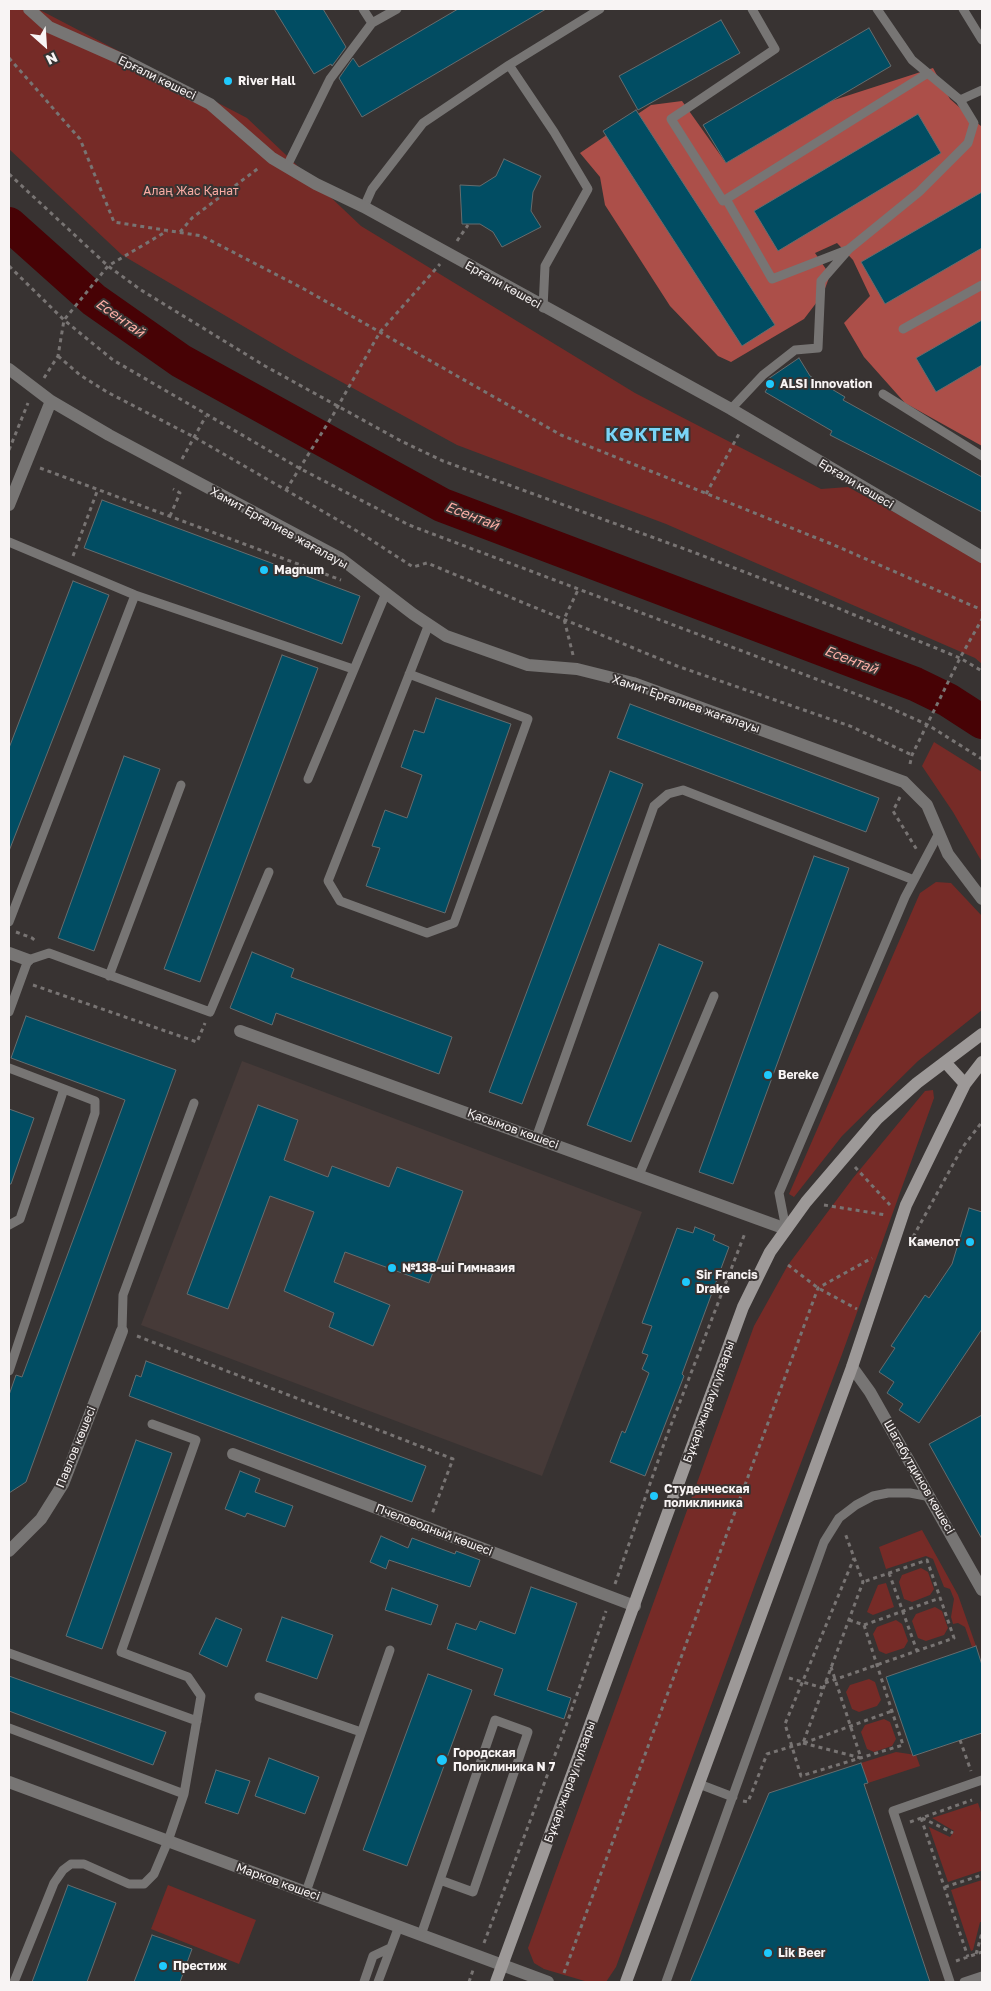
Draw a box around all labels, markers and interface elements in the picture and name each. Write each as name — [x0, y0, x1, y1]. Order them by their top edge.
north arrow — [20, 20, 70, 70]
text: N — [43, 49, 60, 69]
street label: Ерғали көшесі — [116, 53, 198, 103]
place label: River Hall — [238, 74, 295, 88]
marker: River Hall — [222, 75, 234, 87]
park label: Алаң Жас Қанат — [143, 184, 239, 198]
street label: Ерғали көшесі — [462, 258, 544, 312]
water label: Есентай — [92, 295, 148, 341]
place label: ALSI Innovation — [780, 377, 872, 391]
marker: ALSI Innovation — [764, 378, 776, 390]
district label: КӨКТЕМ — [604, 424, 692, 446]
street label: Ерғали көшесі — [816, 456, 896, 512]
street label: Хамит Ерғалиев жағалауы — [208, 484, 350, 572]
water label: Есентай — [443, 498, 501, 534]
place label: Magnum — [274, 563, 324, 577]
marker: Magnum — [258, 564, 270, 576]
water label: Есентай — [822, 642, 880, 678]
street label: Хамит Ерғалиев жағалауы — [610, 672, 762, 736]
place label: Bereke — [778, 1068, 819, 1082]
marker: Bereke — [762, 1069, 774, 1081]
street label: Қасымов көшесі — [465, 1106, 561, 1152]
place label: Камелот — [908, 1235, 960, 1249]
marker: Камелот — [964, 1236, 976, 1248]
place label: №138-ші Гимназия — [402, 1261, 515, 1275]
marker: №138-ші Гимназия — [386, 1262, 398, 1274]
place label: Sir Francis Drake — [696, 1268, 758, 1296]
marker: Sir Francis Drake — [680, 1276, 692, 1288]
street label: Бұқар жырау гүлзары — [680, 1339, 738, 1465]
street label: Павлов көшесі — [53, 1404, 99, 1490]
street label: Шагабутдинов көшесі — [881, 1418, 957, 1536]
place label: Студенческая поликлиника — [664, 1482, 749, 1510]
marker: Студенческая поликлиника — [648, 1490, 660, 1502]
street label: Пчеловодный көшесі — [373, 1501, 495, 1559]
street label: Бұқар жырау гүлзары — [541, 1719, 599, 1845]
place label: Городская Поликлиника N 7 — [453, 1746, 555, 1774]
marker: Городская Поликлиника N 7 — [435, 1753, 449, 1767]
street label: Марков көшесі — [234, 1860, 322, 1904]
place label: Lik Beer — [778, 1946, 825, 1960]
marker: Lik Beer — [762, 1947, 774, 1959]
place label: Престиж — [173, 1959, 227, 1973]
marker: Престиж — [157, 1960, 169, 1972]

